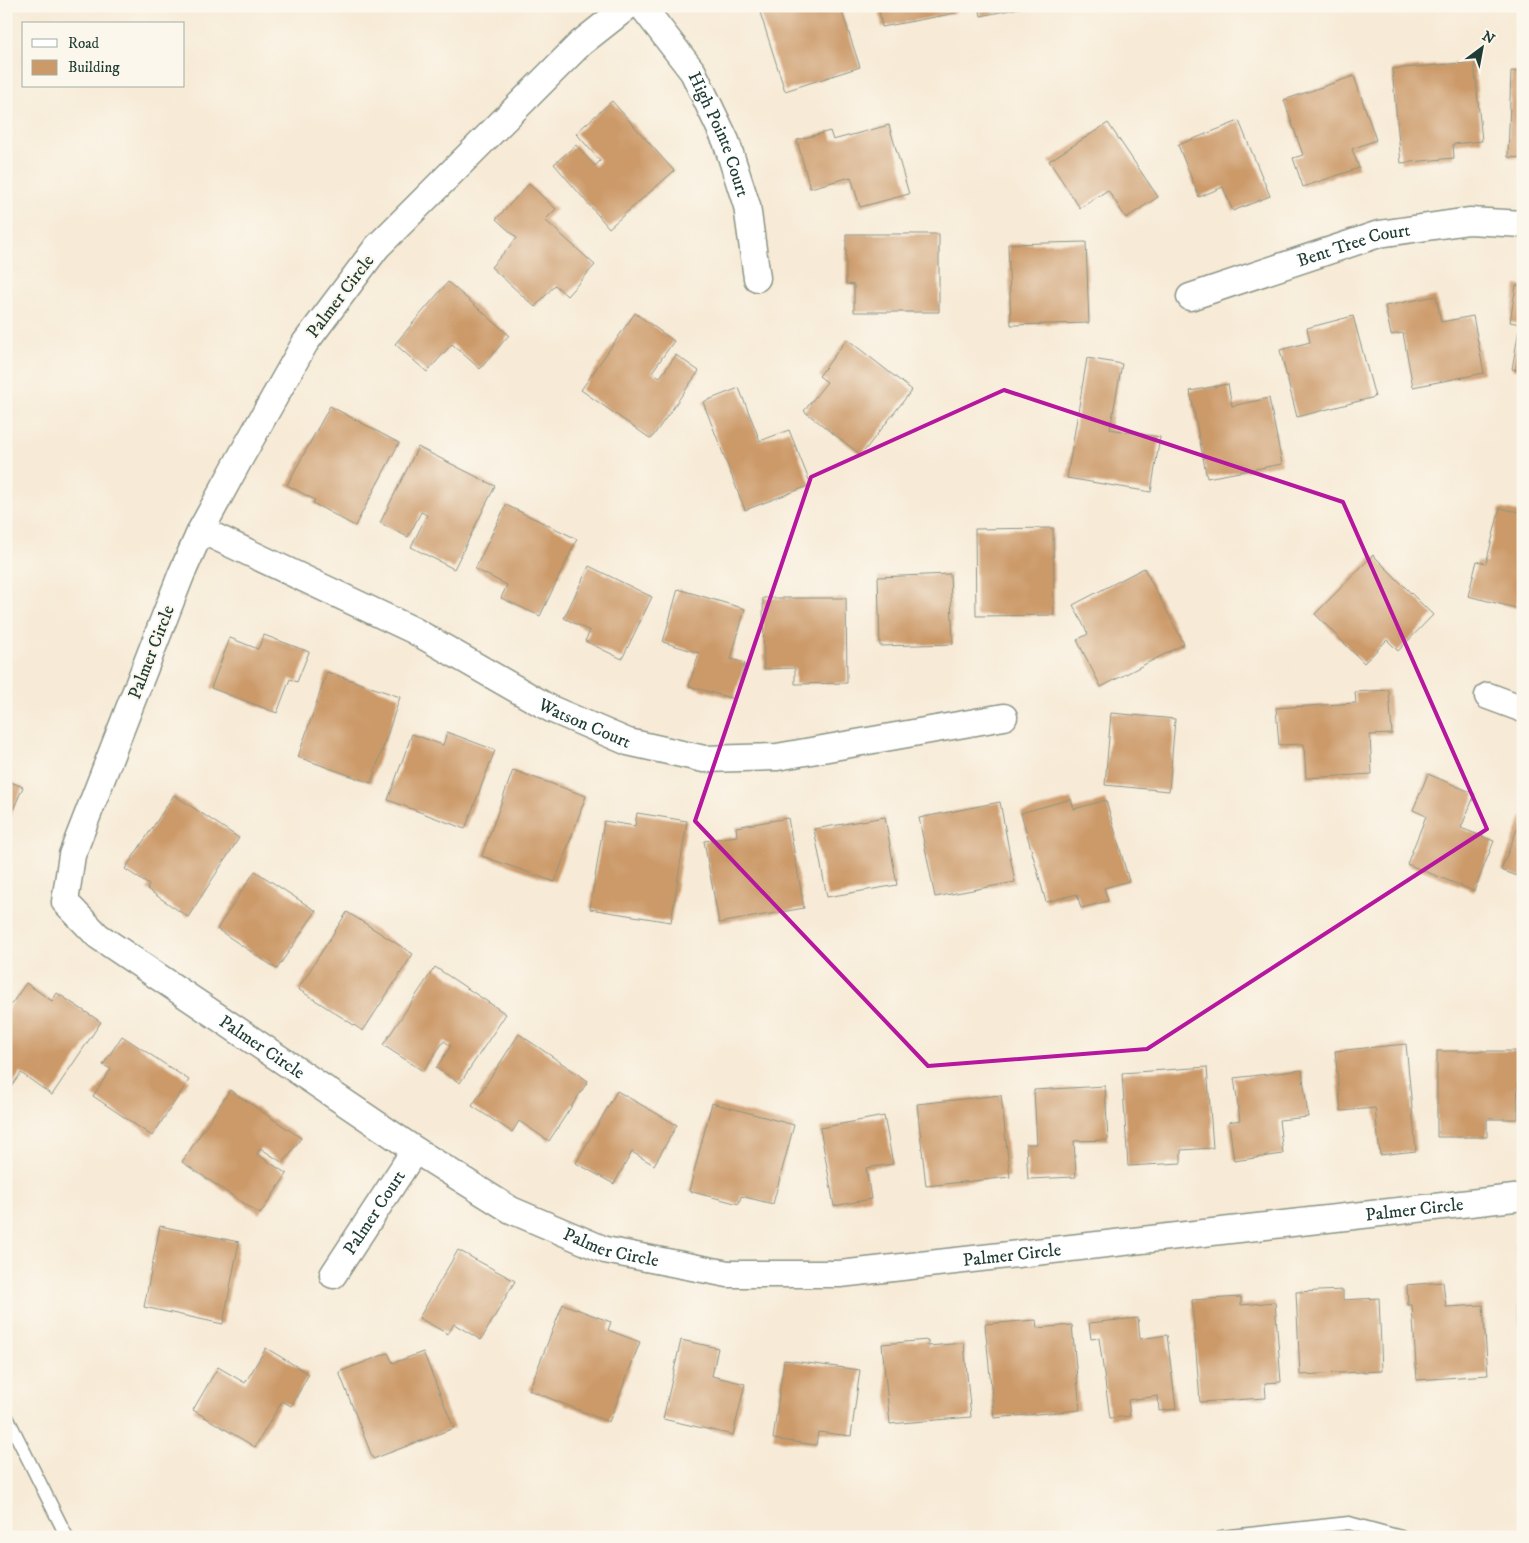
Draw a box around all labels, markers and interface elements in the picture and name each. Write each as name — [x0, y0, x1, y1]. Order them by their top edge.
legend — [22, 22, 185, 88]
north arrow — [1456, 22, 1506, 72]
text: N — [1479, 27, 1498, 49]
text: Road — [68, 34, 100, 53]
text: Building — [68, 58, 120, 77]
street label: High Pointe Court — [682, 68, 753, 200]
street label: Bent Tree Court — [1295, 220, 1412, 272]
street label: Palmer Circle — [302, 251, 379, 343]
street label: Palmer Circle — [124, 602, 180, 702]
street label: Watson Court — [533, 693, 634, 754]
street label: Palmer Circle — [215, 1011, 309, 1084]
street label: Palmer Court — [339, 1166, 411, 1259]
street label: Palmer Circle — [1364, 1194, 1465, 1227]
street label: Palmer Circle — [560, 1224, 661, 1272]
street label: Palmer Circle — [962, 1239, 1062, 1272]

